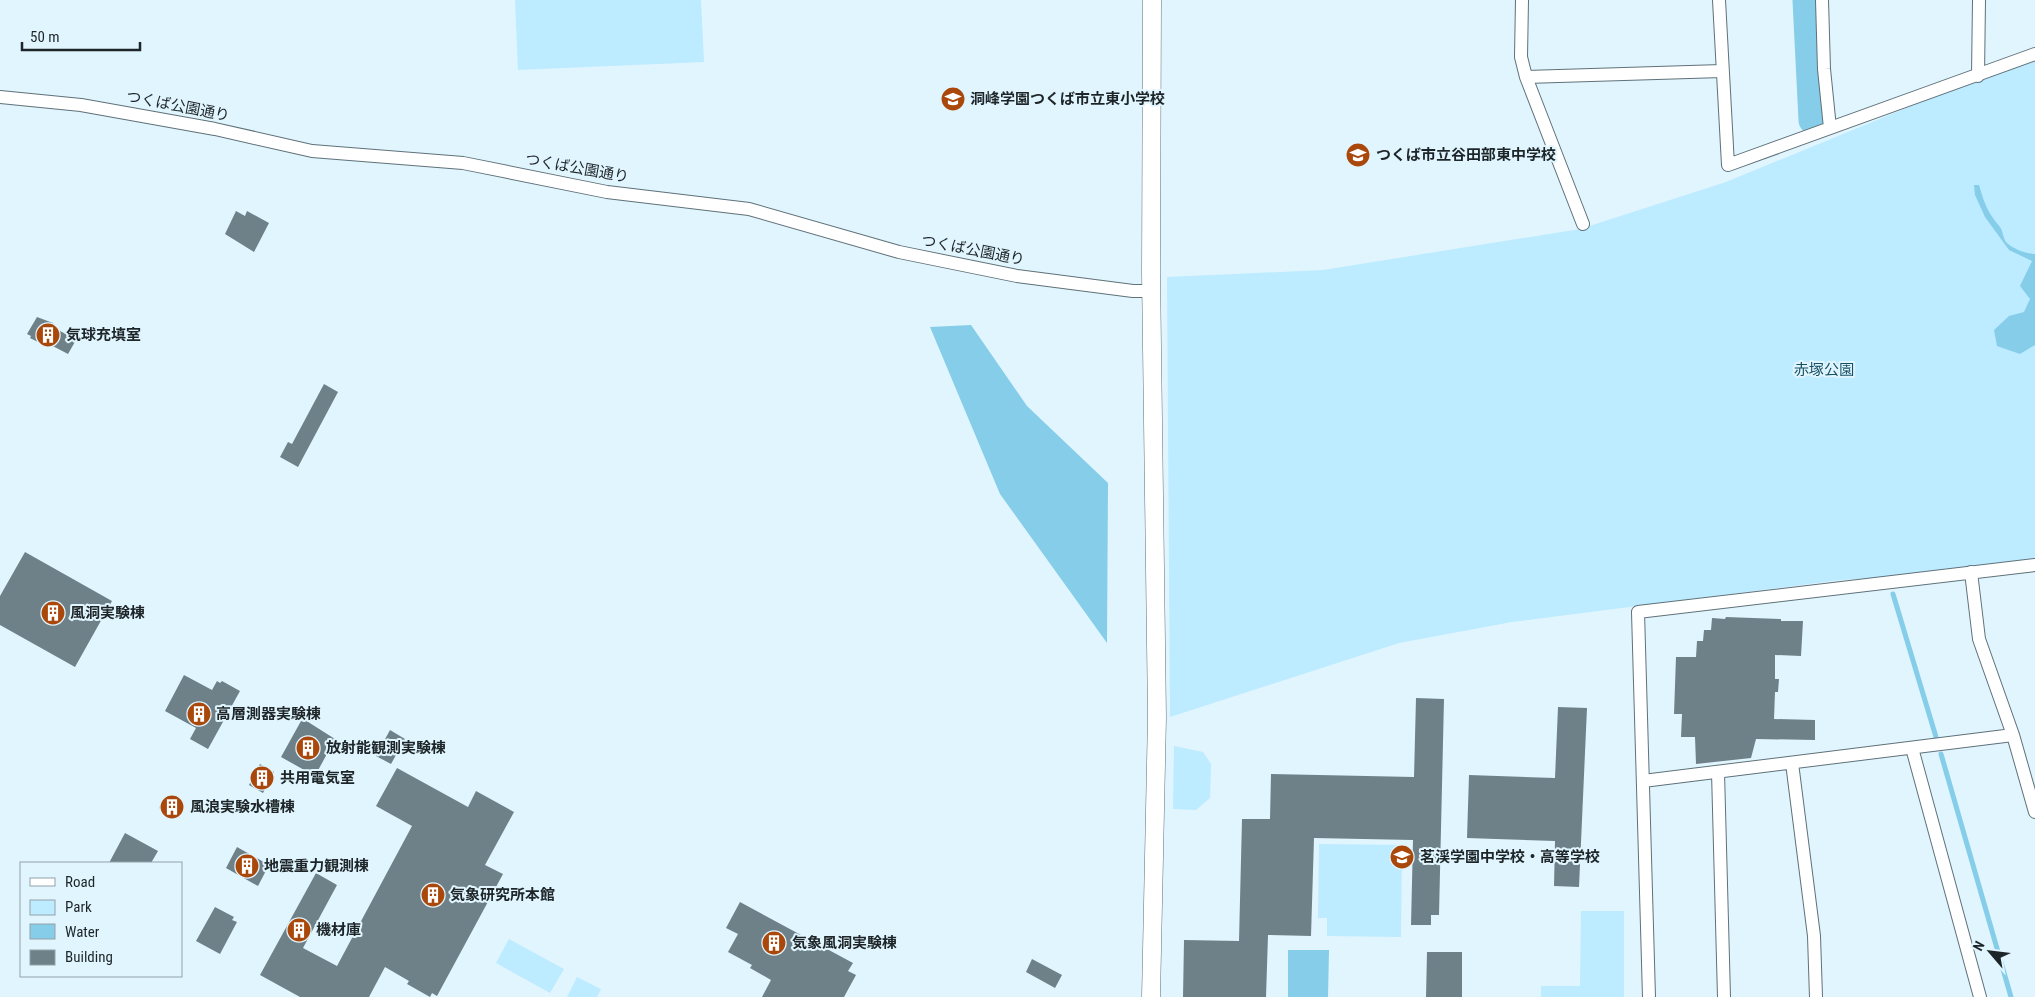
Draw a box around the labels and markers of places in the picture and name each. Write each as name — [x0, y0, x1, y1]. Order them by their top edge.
school or university icon: 洞峰学園つくば市立東小学校 — [940, 86, 966, 112]
place label: 洞峰学園つくば市立東小学校 — [970, 90, 1165, 108]
school or university icon: つくば市立谷田部東中学校 — [1345, 142, 1371, 168]
place label: つくば市立谷田部東中学校 — [1376, 146, 1556, 164]
building icon: 気球充填室 — [35, 322, 61, 348]
place label: 気球充填室 — [66, 326, 141, 344]
building icon: 風洞実験棟 — [40, 600, 66, 626]
place label: 風洞実験棟 — [70, 604, 145, 622]
building icon: 高層測器実験棟 — [186, 701, 212, 727]
place label: 高層測器実験棟 — [216, 705, 321, 723]
building icon: 放射能観測実験棟 — [295, 735, 321, 761]
place label: 放射能観測実験棟 — [326, 739, 446, 757]
building icon: 共用電気室 — [249, 765, 275, 791]
place label: 共用電気室 — [280, 769, 355, 787]
building icon: 風浪実験水槽棟 — [159, 794, 185, 820]
place label: 風浪実験水槽棟 — [190, 798, 295, 816]
school or university icon: 茗渓学園中学校・高等学校 — [1389, 844, 1415, 870]
place label: 茗渓学園中学校・高等学校 — [1420, 848, 1600, 866]
building icon: 地震重力観測棟 — [234, 853, 260, 879]
place label: 地震重力観測棟 — [264, 857, 369, 875]
building icon: 気象研究所本館 — [420, 882, 446, 908]
place label: 気象研究所本館 — [450, 886, 555, 904]
building icon: 機材庫 — [286, 917, 312, 943]
place label: 機材庫 — [316, 921, 361, 939]
building icon: 気象風洞実験棟 — [761, 930, 787, 956]
place label: 気象風洞実験棟 — [792, 934, 897, 952]

